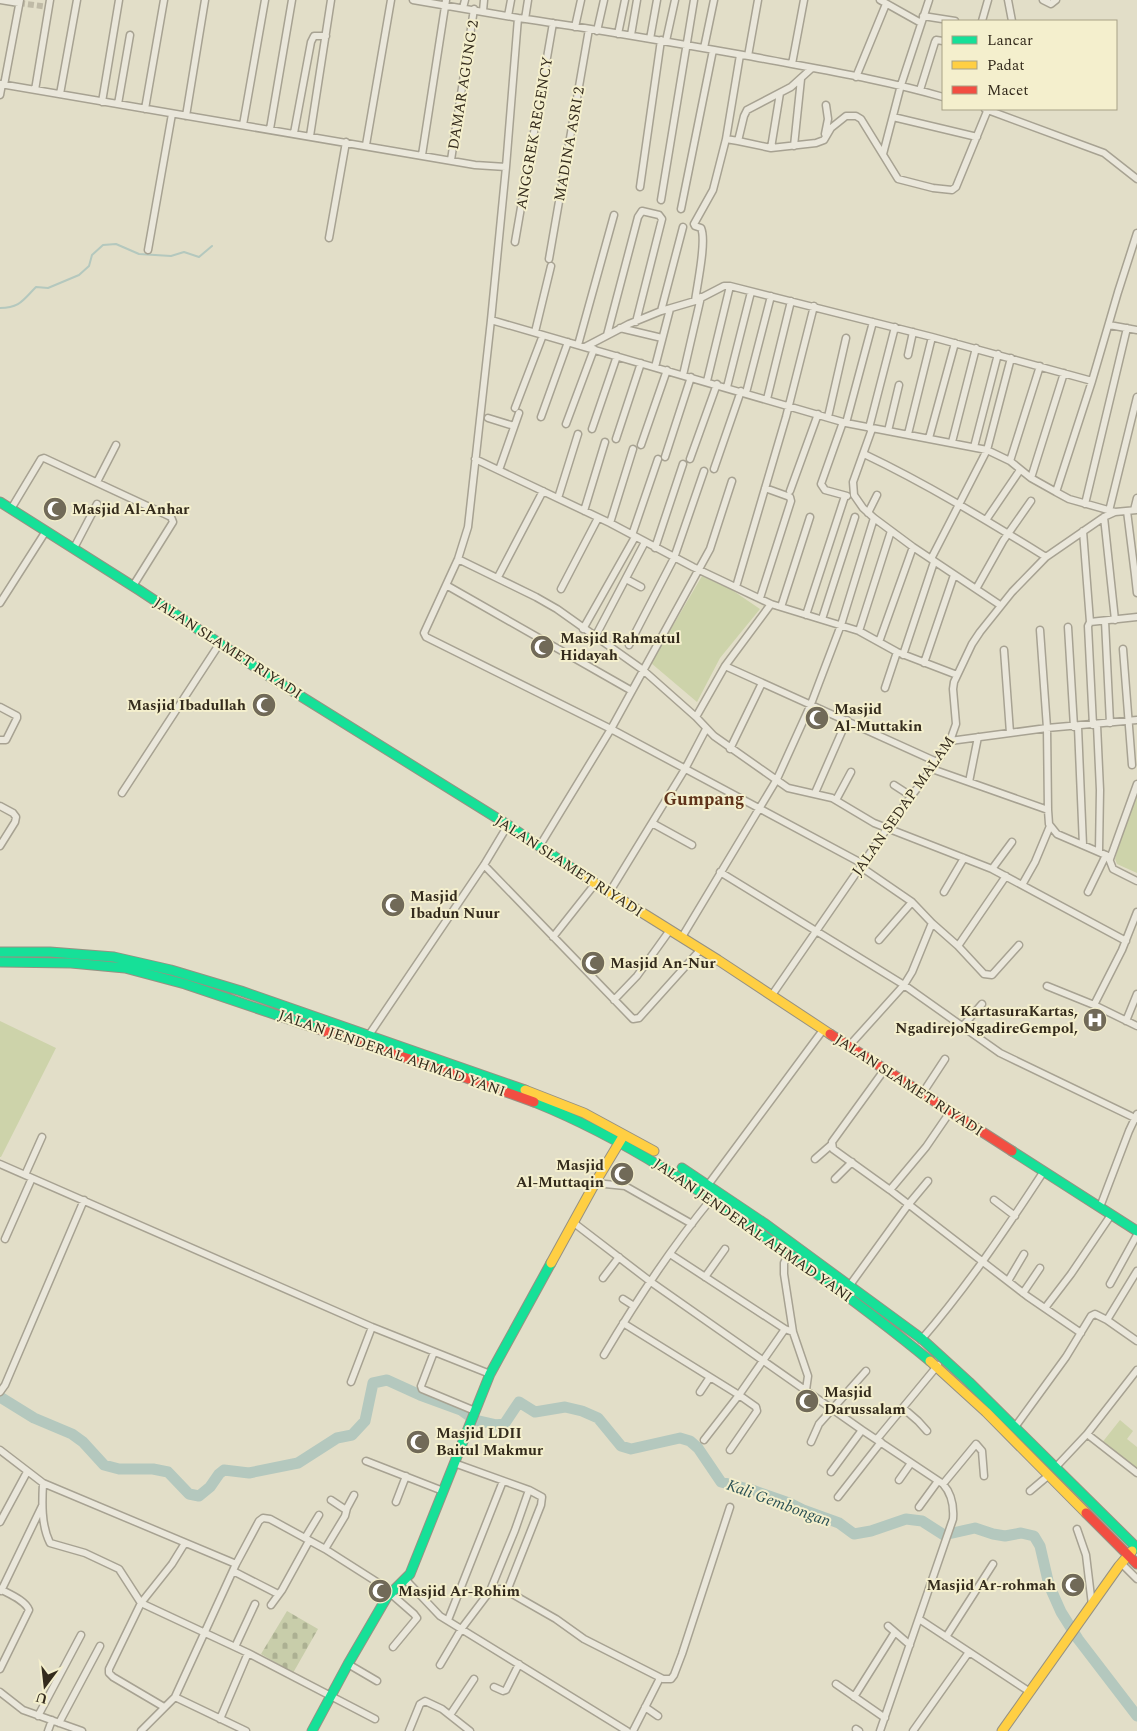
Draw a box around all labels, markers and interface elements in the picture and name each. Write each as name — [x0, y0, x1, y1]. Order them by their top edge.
street label: DAMAR AGUNG 2 — [442, 19, 485, 151]
legend — [942, 20, 1117, 110]
text: Lancar — [987, 29, 1033, 52]
text: Padat — [987, 54, 1025, 77]
street label: ANGGREK REGENCY — [510, 55, 559, 211]
text: Macet — [987, 79, 1028, 102]
street label: MADINA ASRI 2 — [548, 85, 591, 203]
mosque icon: Masjid Al-Anhar — [42, 496, 68, 522]
place label: Masjid Al-Anhar — [72, 498, 190, 521]
street label: JALAN SLAMET RIYADI — [149, 592, 307, 705]
place label: Masjid Rahmatul Hidayah — [560, 627, 680, 667]
mosque icon: Masjid Rahmatul Hidayah — [529, 634, 555, 660]
mosque icon: Masjid Ibadullah — [251, 692, 277, 718]
place label: Masjid Ibadullah — [127, 694, 246, 717]
place label: Masjid Al-Muttakin — [834, 698, 922, 738]
mosque icon: Masjid Al-Muttakin — [804, 705, 830, 731]
street label: JALAN SEDAP MALAM — [846, 731, 961, 881]
district label: Gumpang — [663, 786, 745, 813]
street label: JALAN SLAMET RIYADI — [490, 810, 648, 923]
place label: Masjid Ibadun Nuur — [410, 885, 500, 925]
mosque icon: Masjid Ibadun Nuur — [380, 892, 406, 918]
mosque icon: Masjid An-Nur — [580, 950, 606, 976]
place label: Masjid An-Nur — [610, 952, 716, 975]
place label: KartasuraKartas, NgadirejoNgadireGempol, — [895, 1000, 1078, 1040]
street label: JALAN JENDERAL AHMAD YANI — [275, 1004, 508, 1103]
hospital icon: KartasuraKartas, NgadirejoNgadireGempol, — [1082, 1007, 1108, 1033]
street label: JALAN SLAMET RIYADI — [830, 1029, 988, 1142]
street label: JALAN JENDERAL AHMAD YANI — [648, 1153, 857, 1308]
place label: Masjid Al-Muttaqin — [516, 1154, 604, 1194]
mosque icon: Masjid Al-Muttaqin — [609, 1161, 635, 1187]
place label: Masjid Darussalam — [824, 1381, 906, 1421]
mosque icon: Masjid Darussalam — [794, 1388, 820, 1414]
place label: Masjid LDII Baitul Makmur — [436, 1422, 544, 1462]
mosque icon: Masjid LDII Baitul Makmur — [405, 1429, 431, 1455]
water label: Kali Gembongan — [723, 1473, 835, 1533]
mosque icon: Masjid Ar-rohmah — [1060, 1572, 1086, 1598]
place label: Masjid Ar-rohmah — [926, 1574, 1056, 1597]
mosque icon: Masjid Ar-Rohim — [367, 1578, 393, 1604]
place label: Masjid Ar-Rohim — [398, 1580, 521, 1603]
north arrow — [20, 1661, 70, 1711]
text: U — [33, 1686, 50, 1710]

